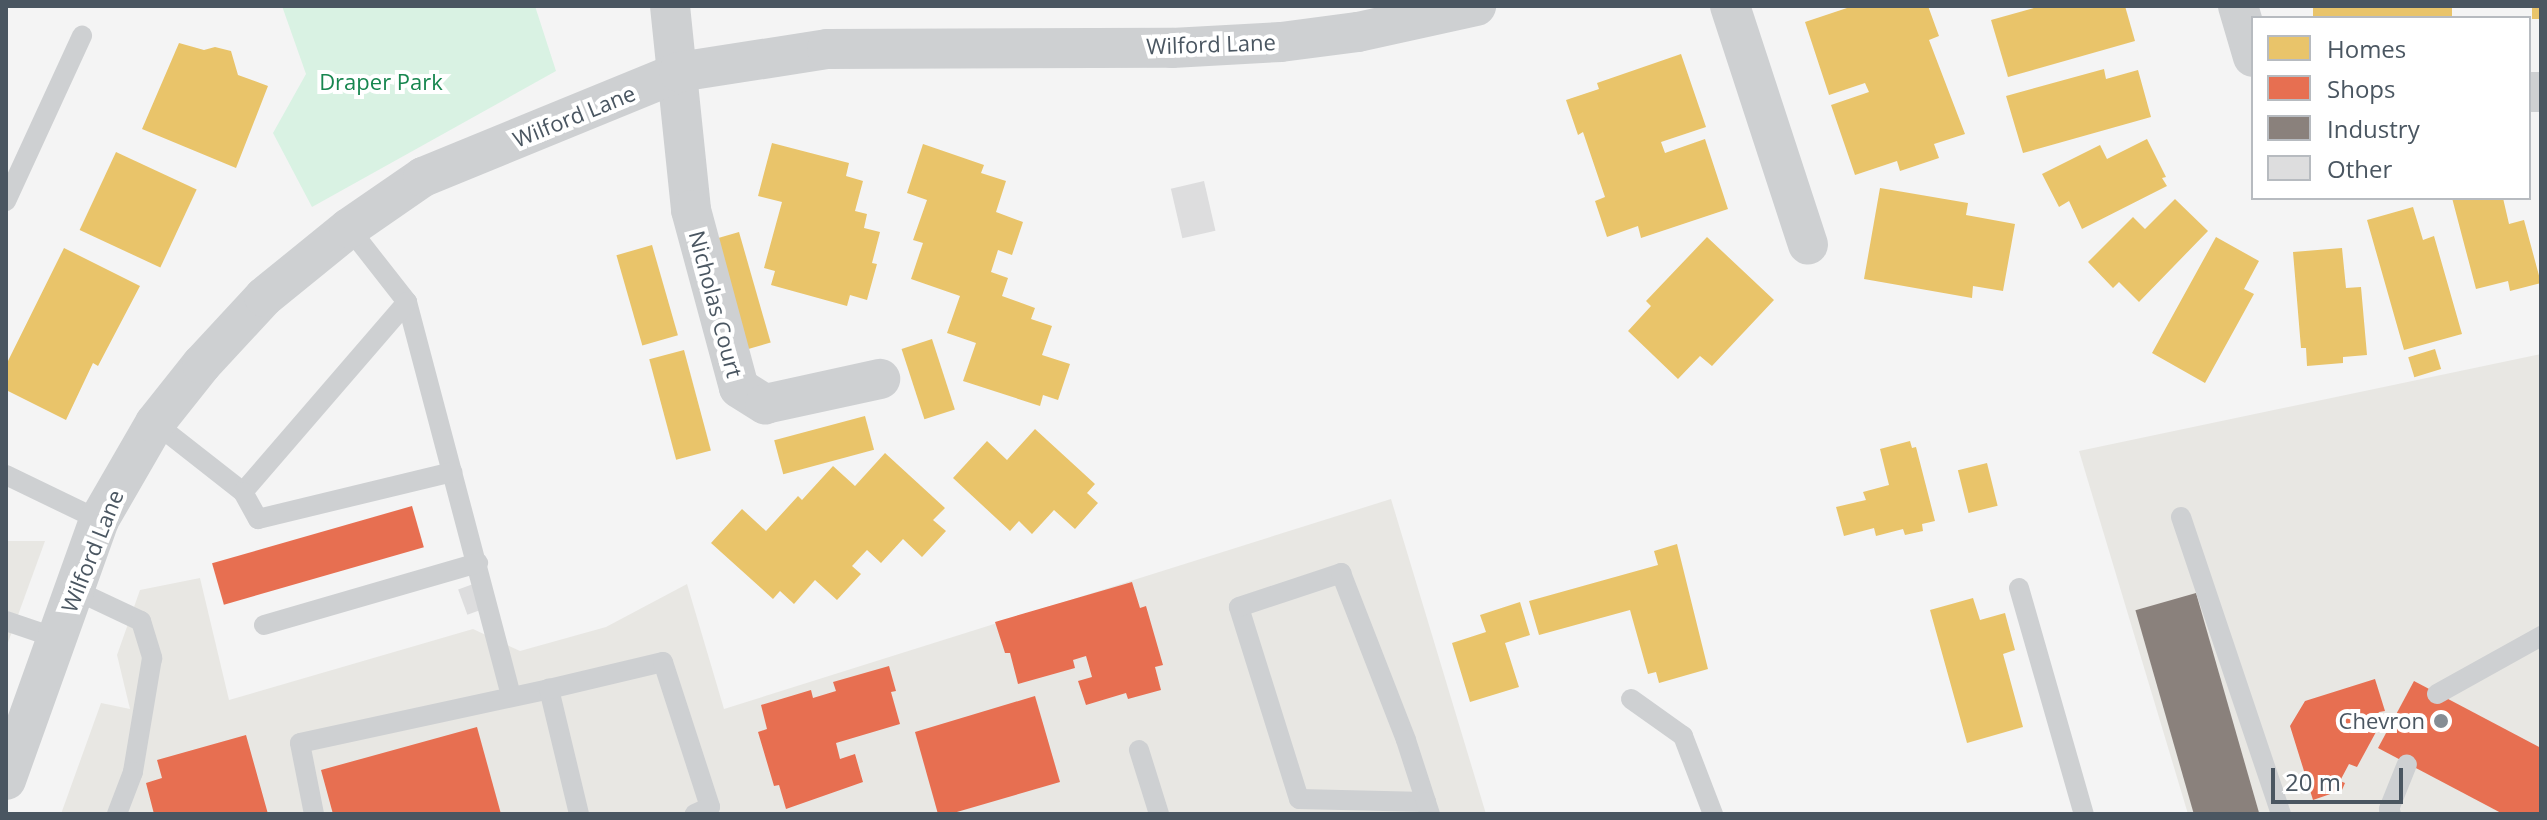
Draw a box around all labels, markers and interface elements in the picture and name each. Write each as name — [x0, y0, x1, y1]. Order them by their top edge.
legend — [2251, 16, 2531, 200]
street label: Wilford Lane — [1146, 29, 1276, 59]
text: Homes — [2327, 32, 2406, 65]
park label: Draper Park — [319, 69, 443, 95]
text: Shops — [2327, 72, 2395, 105]
street label: Wilford Lane — [509, 79, 639, 153]
text: Industry — [2327, 112, 2420, 145]
text: Other — [2327, 152, 2392, 185]
street label: Nicholas Court — [684, 228, 748, 380]
street label: Wilford Lane — [55, 486, 129, 616]
place label: Chevron — [2339, 708, 2425, 734]
marker: Chevron — [2432, 712, 2450, 730]
scale bar — [2275, 752, 2407, 802]
text: 20 m — [2285, 765, 2341, 798]

